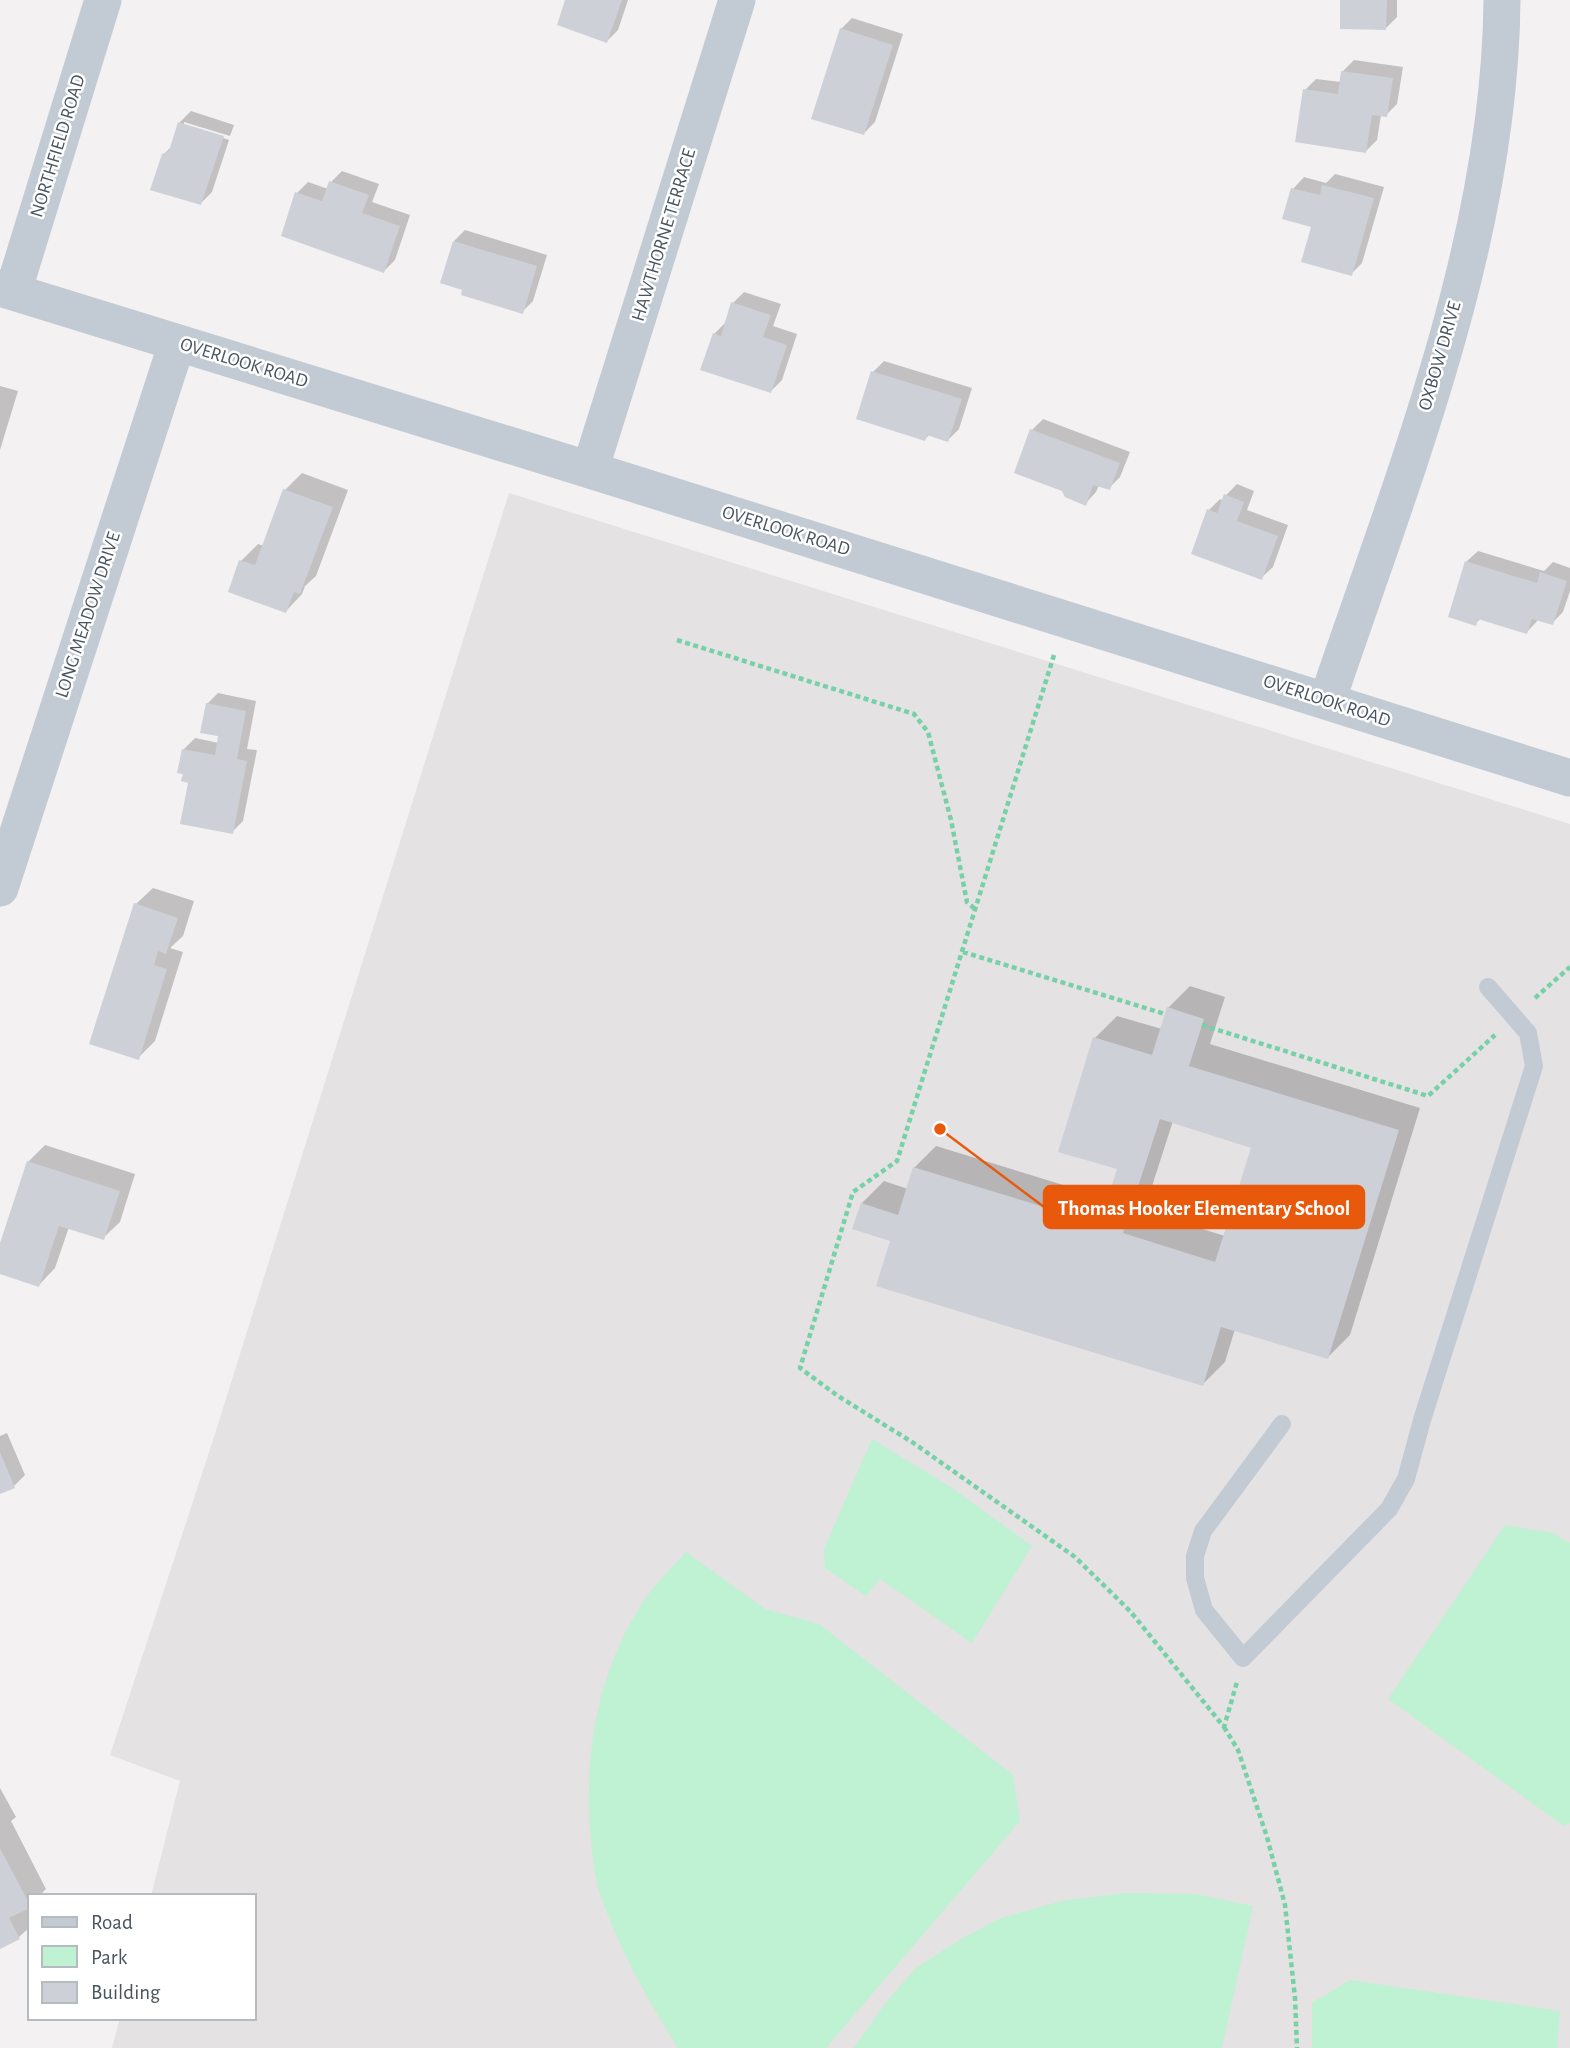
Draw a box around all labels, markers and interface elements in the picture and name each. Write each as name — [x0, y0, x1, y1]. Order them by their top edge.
street label: NORTHFIELD ROAD — [27, 72, 89, 220]
street label: HAWTHORNE TERRACE — [629, 146, 699, 324]
street label: OXBOW DRIVE — [1415, 299, 1465, 413]
street label: OVERLOOK ROAD — [178, 335, 310, 391]
street label: OVERLOOK ROAD — [720, 503, 852, 559]
street label: LONG MEADOW DRIVE — [52, 530, 124, 700]
street label: OVERLOOK ROAD — [1261, 671, 1393, 731]
callout: Thomas Hooker Elementary School — [1044, 1186, 1364, 1228]
text: Thomas Hooker Elementary School — [1058, 1198, 1350, 1219]
legend — [28, 1894, 256, 2020]
text: Road — [91, 1912, 133, 1933]
text: Park — [91, 1947, 128, 1968]
text: Building — [91, 1982, 161, 2003]

